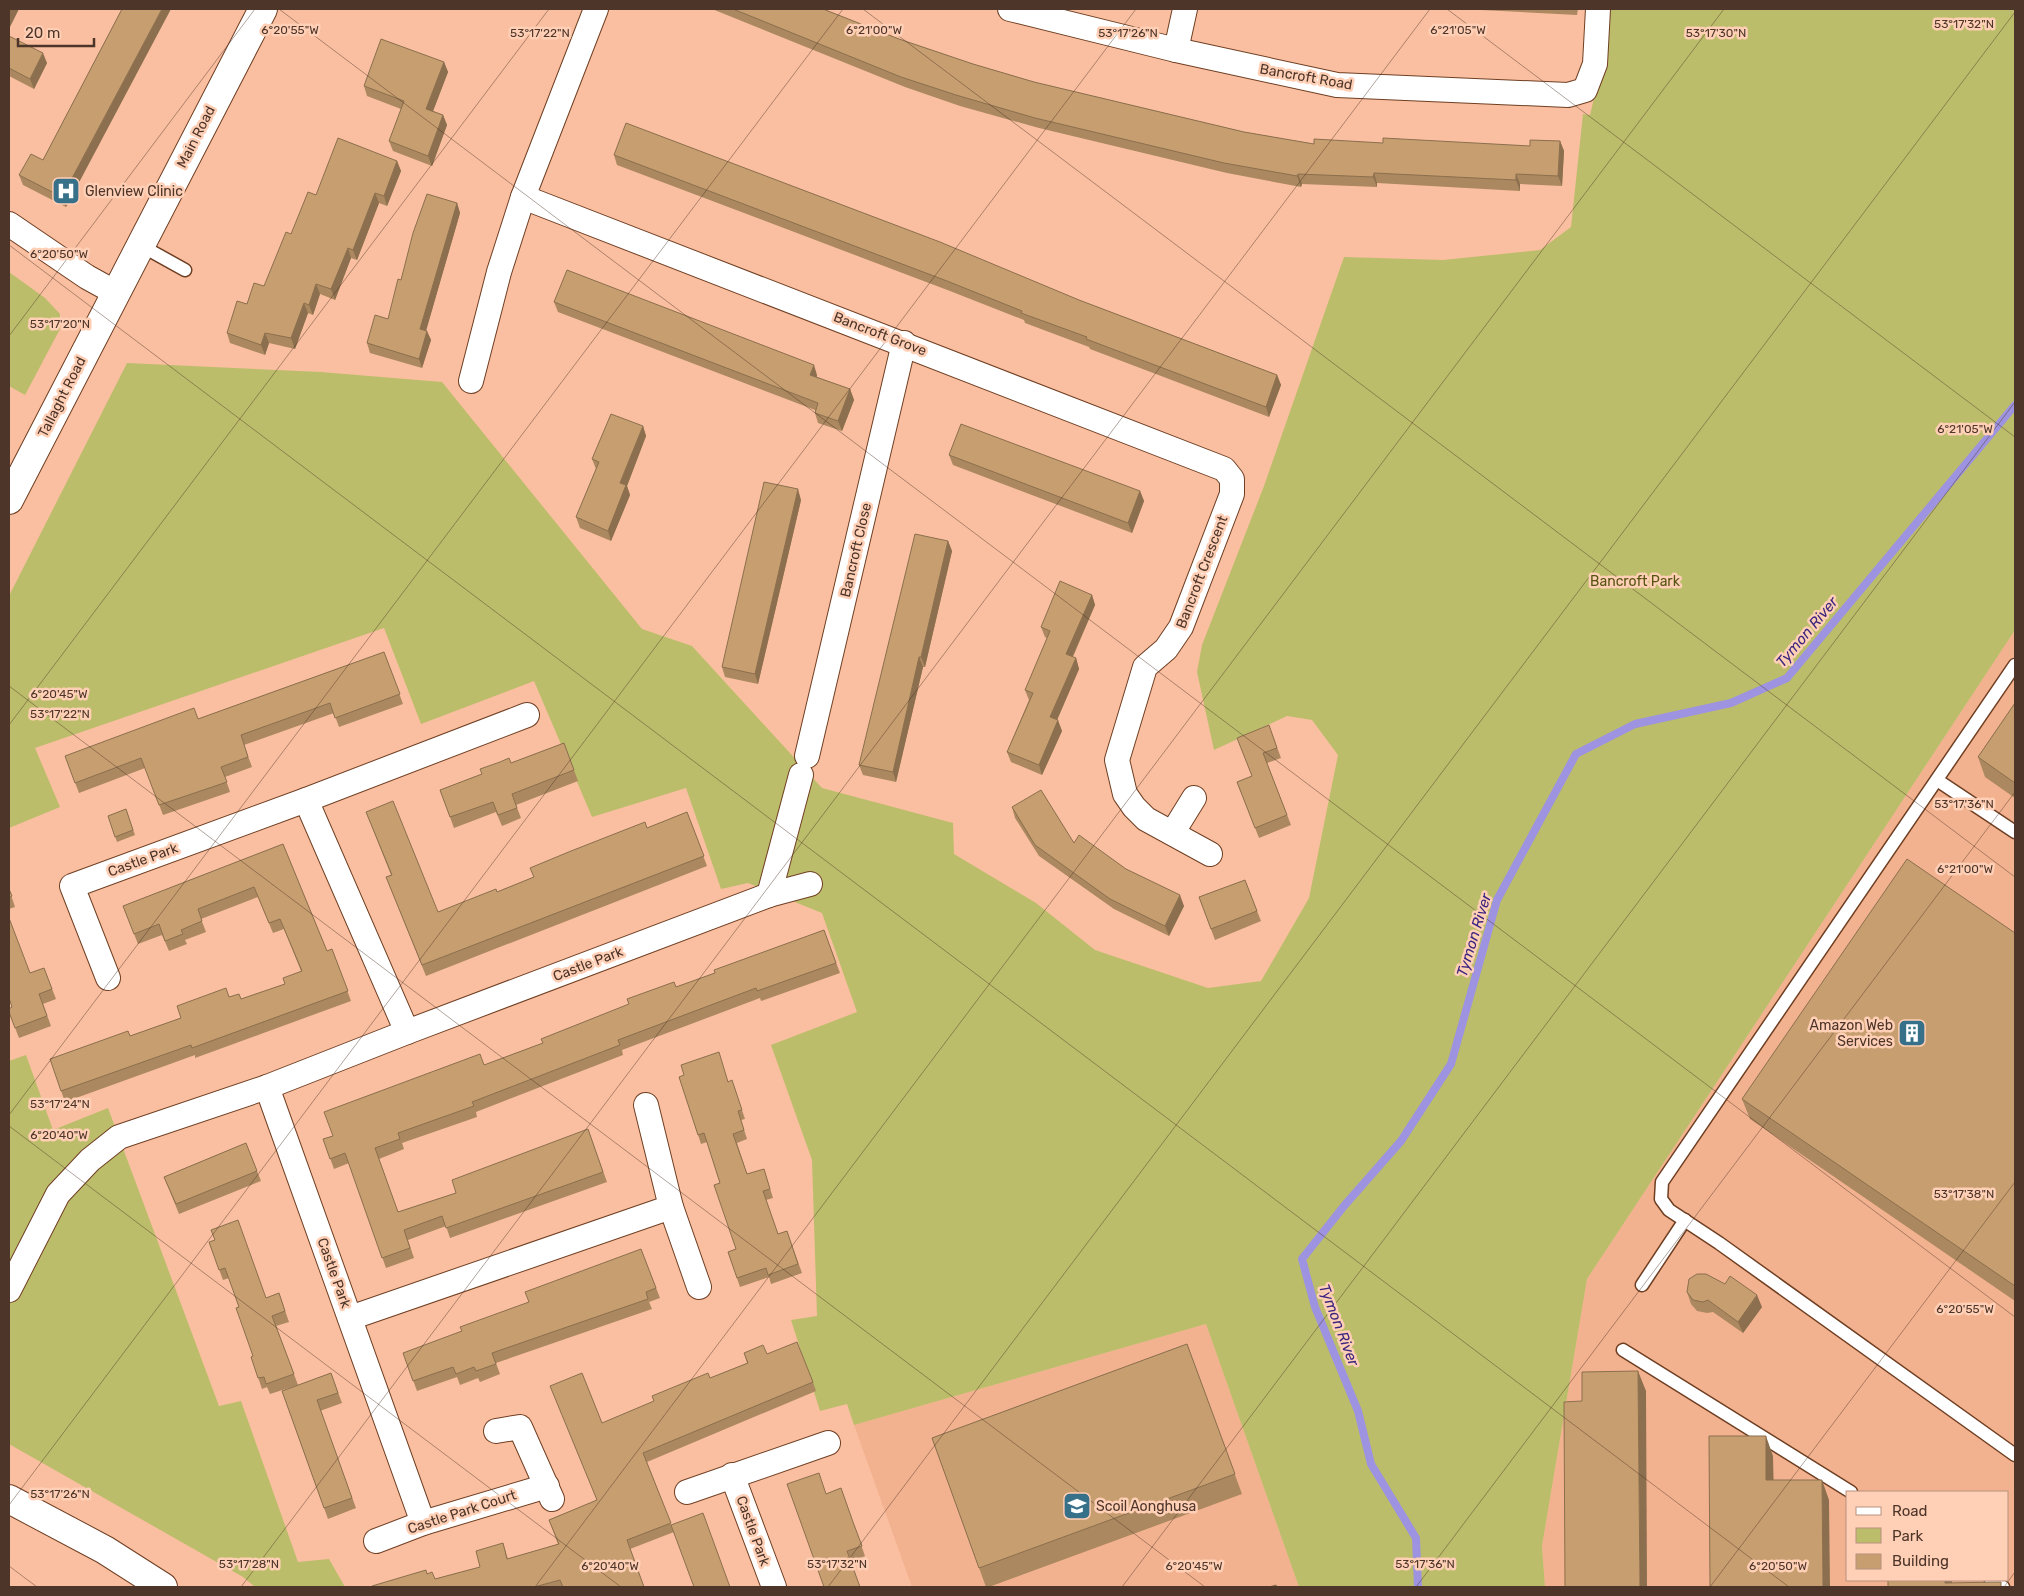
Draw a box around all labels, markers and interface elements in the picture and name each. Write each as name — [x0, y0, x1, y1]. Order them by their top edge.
scale bar — [18, 15, 94, 47]
text: 53°17'32"N — [1934, 17, 1994, 31]
text: 6°20'55"W — [261, 23, 319, 37]
text: 6°21'00"W — [846, 23, 902, 37]
text: 6°21'05"W — [1430, 23, 1486, 37]
text: 20 m — [25, 24, 60, 42]
text: 53°17'22"N — [510, 26, 570, 40]
text: 53°17'26"N — [1098, 26, 1158, 40]
text: 53°17'30"N — [1686, 26, 1746, 40]
street label: Bancroft Road — [1258, 60, 1354, 94]
street label: Main Road — [173, 103, 219, 171]
hospital icon: Glenview Clinic — [51, 176, 81, 206]
place label: Glenview Clinic — [85, 183, 183, 200]
text: 6°20'50"W — [30, 247, 88, 261]
street label: Bancroft Grove — [831, 308, 929, 360]
text: 53°17'20"N — [30, 317, 90, 331]
street label: Tallaght Road — [34, 354, 90, 440]
text: 6°21'05"W — [1937, 422, 1993, 436]
street label: Bancroft Close — [837, 501, 875, 599]
street label: Bancroft Crescent — [1173, 513, 1232, 631]
park label: Bancroft Park — [1590, 573, 1681, 590]
water label: Tymon River — [1772, 592, 1842, 671]
text: 6°20'45"W — [30, 687, 88, 701]
text: 53°17'22"N — [30, 707, 90, 721]
text: 53°17'36"N — [1934, 797, 1994, 811]
street label: Castle Park — [106, 839, 181, 881]
text: 6°21'00"W — [1937, 862, 1993, 876]
water label: Tymon River — [1453, 890, 1496, 979]
street label: Castle Park — [551, 943, 626, 985]
place label: Amazon Web Services — [1810, 1017, 1893, 1050]
building icon: Amazon Web Services — [1897, 1018, 1927, 1048]
text: 53°17'24"N — [30, 1097, 90, 1111]
text: 6°20'40"W — [30, 1128, 88, 1142]
text: 53°17'38"N — [1934, 1187, 1994, 1201]
street label: Castle Park — [313, 1236, 355, 1311]
water label: Tymon River — [1315, 1281, 1363, 1370]
text: 6°20'55"W — [1936, 1302, 1994, 1316]
street label: Castle Park Court — [405, 1486, 519, 1538]
text: 53°17'26"N — [30, 1487, 90, 1501]
school or university icon: Scoil Aonghusa — [1062, 1491, 1092, 1521]
legend — [1846, 1491, 2009, 1581]
street label: Castle Park — [732, 1494, 774, 1569]
place label: Scoil Aonghusa — [1096, 1498, 1196, 1515]
text: Road — [1892, 1502, 1928, 1520]
text: Park — [1892, 1527, 1923, 1545]
text: Building — [1892, 1552, 1949, 1570]
text: 53°17'28"N — [219, 1557, 279, 1571]
text: 53°17'32"N — [807, 1557, 867, 1571]
text: 53°17'36"N — [1395, 1557, 1455, 1571]
text: 6°20'40"W — [581, 1559, 639, 1573]
text: 6°20'45"W — [1165, 1559, 1223, 1573]
text: 6°20'50"W — [1749, 1559, 1807, 1573]

